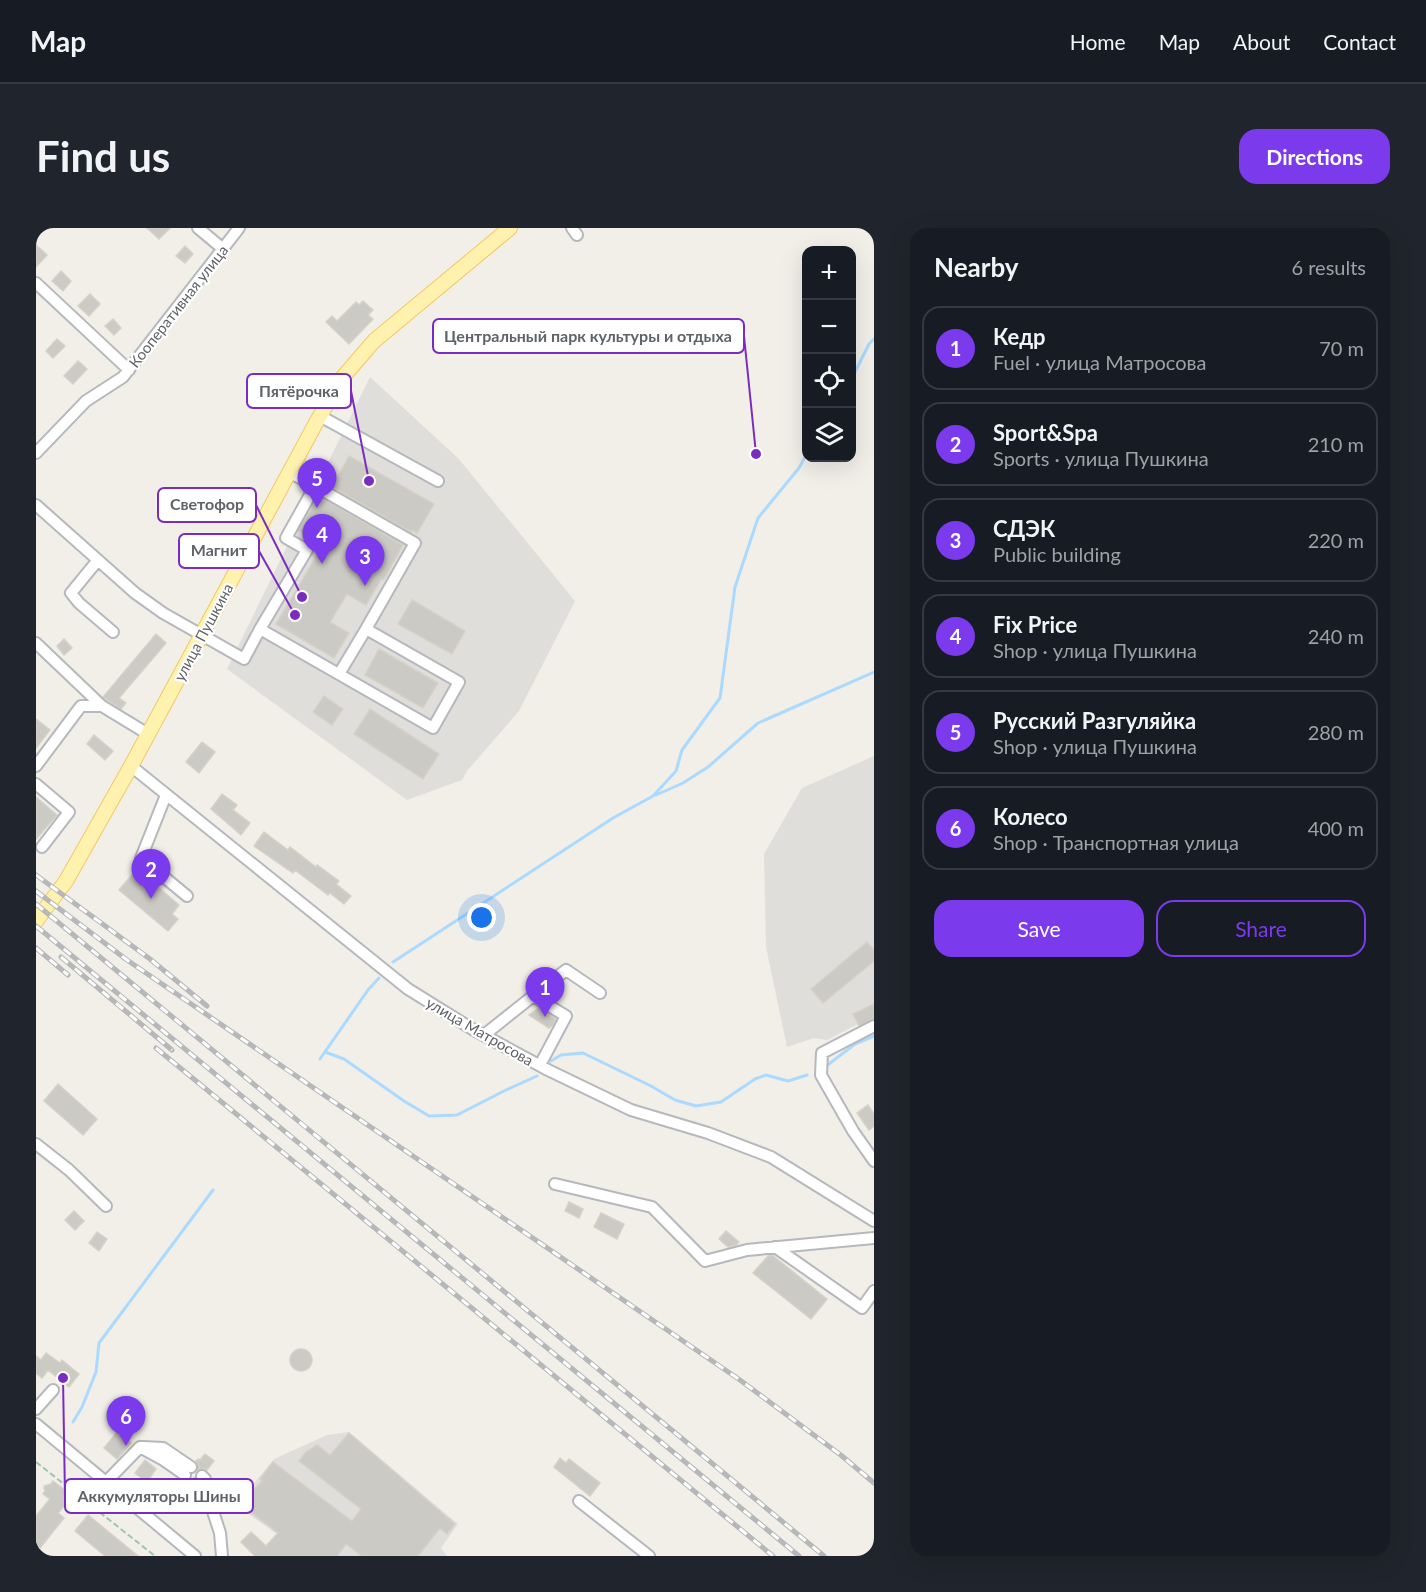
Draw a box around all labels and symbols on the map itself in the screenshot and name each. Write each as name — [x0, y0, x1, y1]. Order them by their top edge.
street label: Кооперативная улица — [125, 241, 231, 371]
callout: Центральный парк культуры и отдыха — [433, 319, 744, 353]
text: Центральный парк культуры и отдыха — [444, 326, 732, 345]
callout: Пятёрочка — [247, 374, 351, 408]
text: Пятёрочка — [259, 381, 339, 400]
pin: 5 — [298, 458, 336, 508]
callout: Светофор — [158, 488, 256, 522]
text: Светофор — [170, 494, 244, 513]
pin: 4 — [302, 514, 342, 564]
callout: Магнит — [179, 534, 259, 568]
pin: 3 — [346, 536, 384, 586]
text: Магнит — [191, 540, 248, 559]
street label: улица Пушкина — [170, 580, 236, 684]
pin: 2 — [132, 850, 170, 899]
your location — [467, 903, 496, 932]
pin: 1 — [526, 968, 564, 1017]
street label: улица Матросова — [423, 993, 537, 1069]
pin: 6 — [106, 1396, 146, 1446]
callout: Аккумуляторы Шины — [65, 1479, 253, 1513]
text: Аккумуляторы Шины — [76, 1486, 241, 1505]

